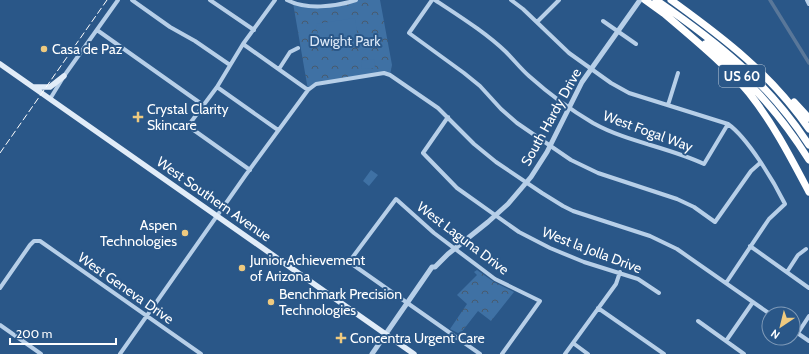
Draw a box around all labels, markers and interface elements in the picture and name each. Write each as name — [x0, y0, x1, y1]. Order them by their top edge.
park label: Dwight Park — [310, 32, 381, 50]
place label: Casa de Paz — [52, 40, 123, 58]
marker: Casa de Paz — [39, 44, 49, 54]
street label: South Hardy Drive — [517, 65, 585, 169]
road number: US 60 — [719, 65, 765, 87]
place label: Crystal Clarity Skincare — [147, 100, 228, 134]
street label: West Fogal Way — [601, 106, 695, 156]
marker: Crystal Clarity Skincare — [132, 111, 144, 123]
street label: West Southern Avenue — [153, 153, 275, 245]
street label: West Laguna Drive — [413, 198, 513, 278]
place label: Aspen Technologies — [100, 216, 177, 250]
street label: West la Jolla Drive — [539, 223, 645, 277]
marker: Aspen Technologies — [180, 228, 190, 238]
street label: West Geneva Drive — [75, 248, 177, 328]
place label: Junior Achievement of Arizona — [249, 251, 365, 285]
marker: Junior Achievement of Arizona — [237, 263, 247, 273]
place label: Benchmark Precision Technologies — [279, 285, 402, 319]
marker: Benchmark Precision Technologies — [266, 297, 276, 307]
north arrow — [761, 306, 801, 346]
scale bar — [10, 320, 116, 346]
text: 200 m — [16, 326, 52, 341]
text: N — [768, 326, 782, 342]
place label: Concentra Urgent Care — [350, 329, 485, 347]
marker: Concentra Urgent Care — [335, 332, 347, 344]

